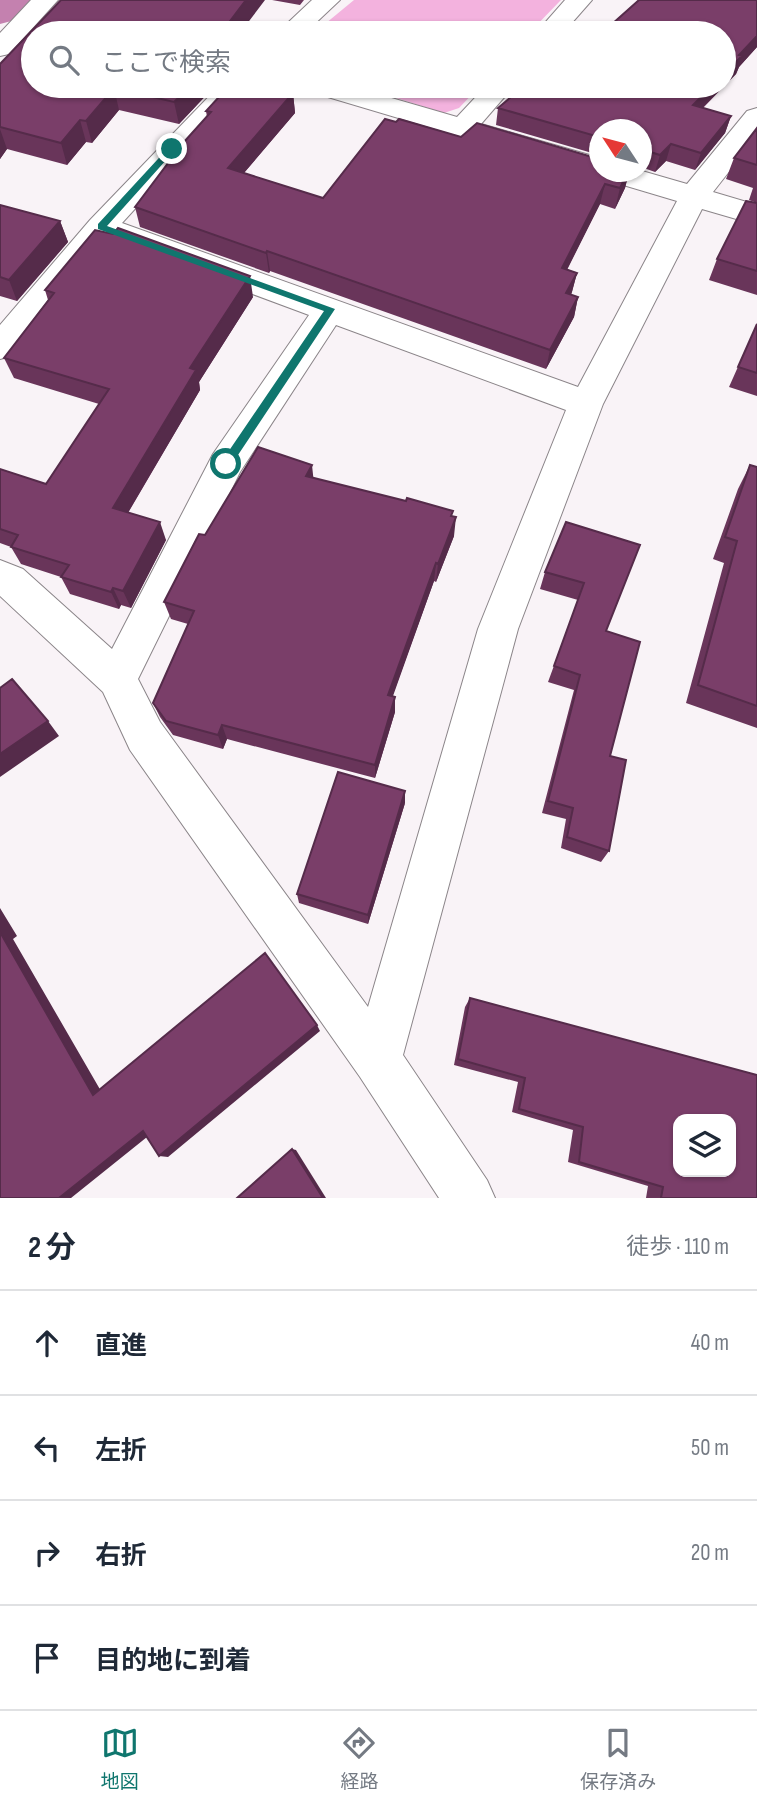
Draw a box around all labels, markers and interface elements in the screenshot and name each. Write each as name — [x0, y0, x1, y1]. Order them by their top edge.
search box — [21, 21, 736, 98]
icon: search — [45, 41, 83, 79]
text: ここで検索 — [101, 48, 231, 79]
north arrow — [589, 119, 652, 182]
route end — [156, 133, 187, 164]
route start — [210, 448, 241, 479]
map controls — [673, 1114, 736, 1177]
button: layers — [673, 1114, 736, 1177]
text: 2 分 — [28, 1230, 76, 1266]
text: 徒歩 · 110 m — [626, 1233, 729, 1261]
icon: ahead — [28, 1324, 66, 1362]
text: 40 m — [691, 1329, 729, 1357]
text: 直進 — [95, 1331, 147, 1362]
icon: left — [28, 1429, 66, 1467]
text: 50 m — [691, 1434, 729, 1462]
text: 左折 — [95, 1436, 147, 1467]
icon: right — [28, 1534, 66, 1572]
text: 20 m — [691, 1539, 729, 1567]
text: 右折 — [95, 1541, 147, 1572]
icon: arrive — [28, 1639, 66, 1677]
text: 目的地に到着 — [95, 1646, 251, 1677]
tab: 地図 — [101, 1724, 139, 1794]
tab: 経路 — [340, 1724, 378, 1794]
tab: 保存済み — [580, 1724, 656, 1794]

